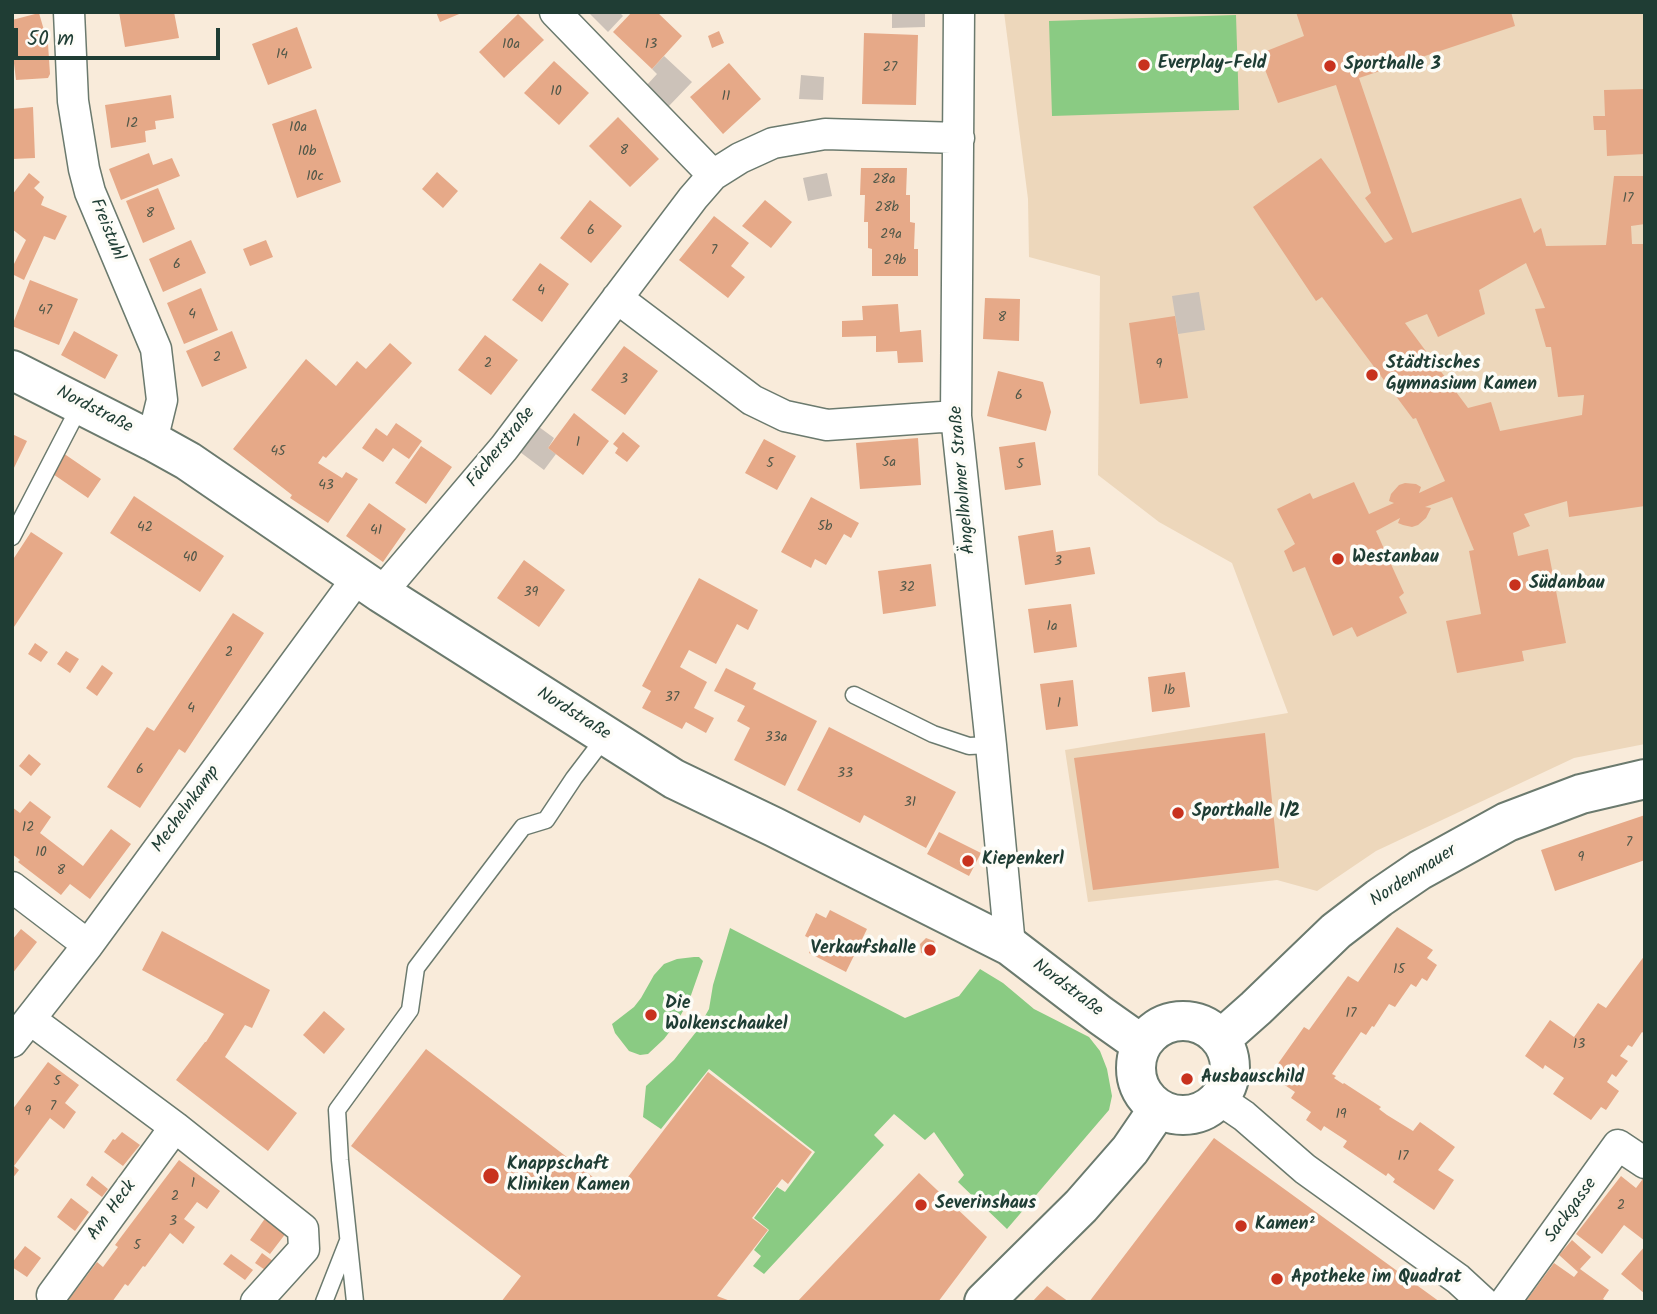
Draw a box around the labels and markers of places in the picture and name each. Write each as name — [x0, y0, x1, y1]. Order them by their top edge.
place label: Everplay-Feld — [1158, 54, 1266, 76]
place label: Sporthalle 3 — [1344, 55, 1441, 77]
marker: Everplay-Feld — [1136, 57, 1152, 73]
marker: Sporthalle 3 — [1322, 58, 1338, 74]
place label: Städtisches Gymnasium Kamen — [1386, 354, 1537, 396]
marker: Städtisches Gymnasium Kamen — [1364, 367, 1380, 383]
place label: Westanbau — [1352, 548, 1439, 570]
marker: Westanbau — [1330, 551, 1346, 567]
place label: Südanbau — [1529, 574, 1605, 596]
marker: Südanbau — [1507, 577, 1523, 593]
place label: Sporthalle 1/2 — [1192, 802, 1300, 824]
marker: Sporthalle 1/2 — [1170, 805, 1186, 821]
place label: Kiepenkerl — [982, 850, 1064, 872]
marker: Kiepenkerl — [960, 853, 976, 869]
place label: Verkaufshalle — [810, 939, 916, 961]
marker: Verkaufshalle — [922, 942, 938, 958]
place label: Die Wolkenschaukel — [665, 994, 787, 1036]
marker: Die Wolkenschaukel — [643, 1007, 659, 1023]
place label: Ausbauschild — [1201, 1068, 1304, 1090]
marker: Ausbauschild — [1179, 1071, 1195, 1087]
place label: Knappschaft Kliniken Kamen — [507, 1155, 630, 1198]
marker: Knappschaft Kliniken Kamen — [481, 1166, 501, 1186]
place label: Severinshaus — [935, 1194, 1036, 1216]
marker: Severinshaus — [913, 1197, 929, 1213]
place label: Kamen² — [1255, 1215, 1315, 1237]
marker: Kamen² — [1233, 1218, 1249, 1234]
place label: Apotheke im Quadrat — [1291, 1268, 1462, 1290]
marker: Apotheke im Quadrat — [1269, 1271, 1285, 1287]

